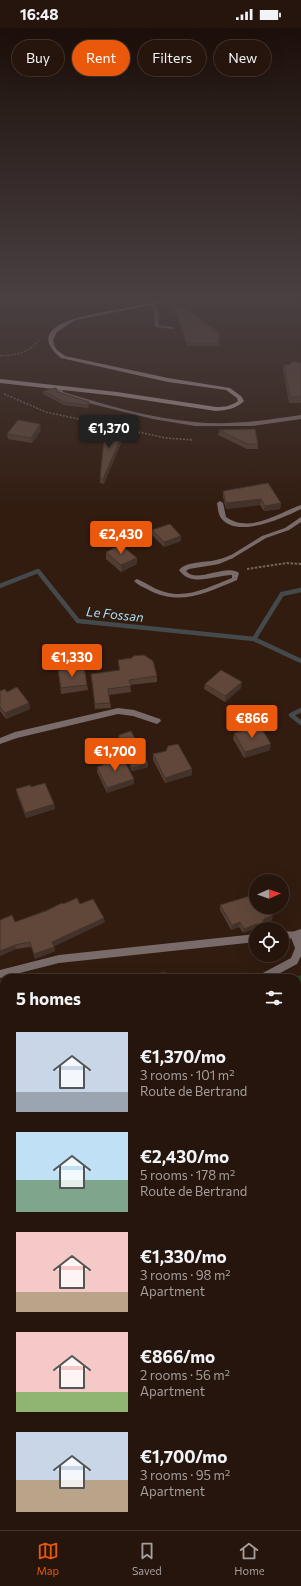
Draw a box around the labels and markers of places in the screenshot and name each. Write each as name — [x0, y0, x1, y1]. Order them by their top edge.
pin: €1,370 — [76, 415, 142, 449]
pin: €2,430 — [88, 521, 154, 555]
pin: €1,330 — [39, 644, 105, 678]
pin: €866 — [228, 705, 276, 739]
pin: €1,700 — [82, 738, 148, 772]

